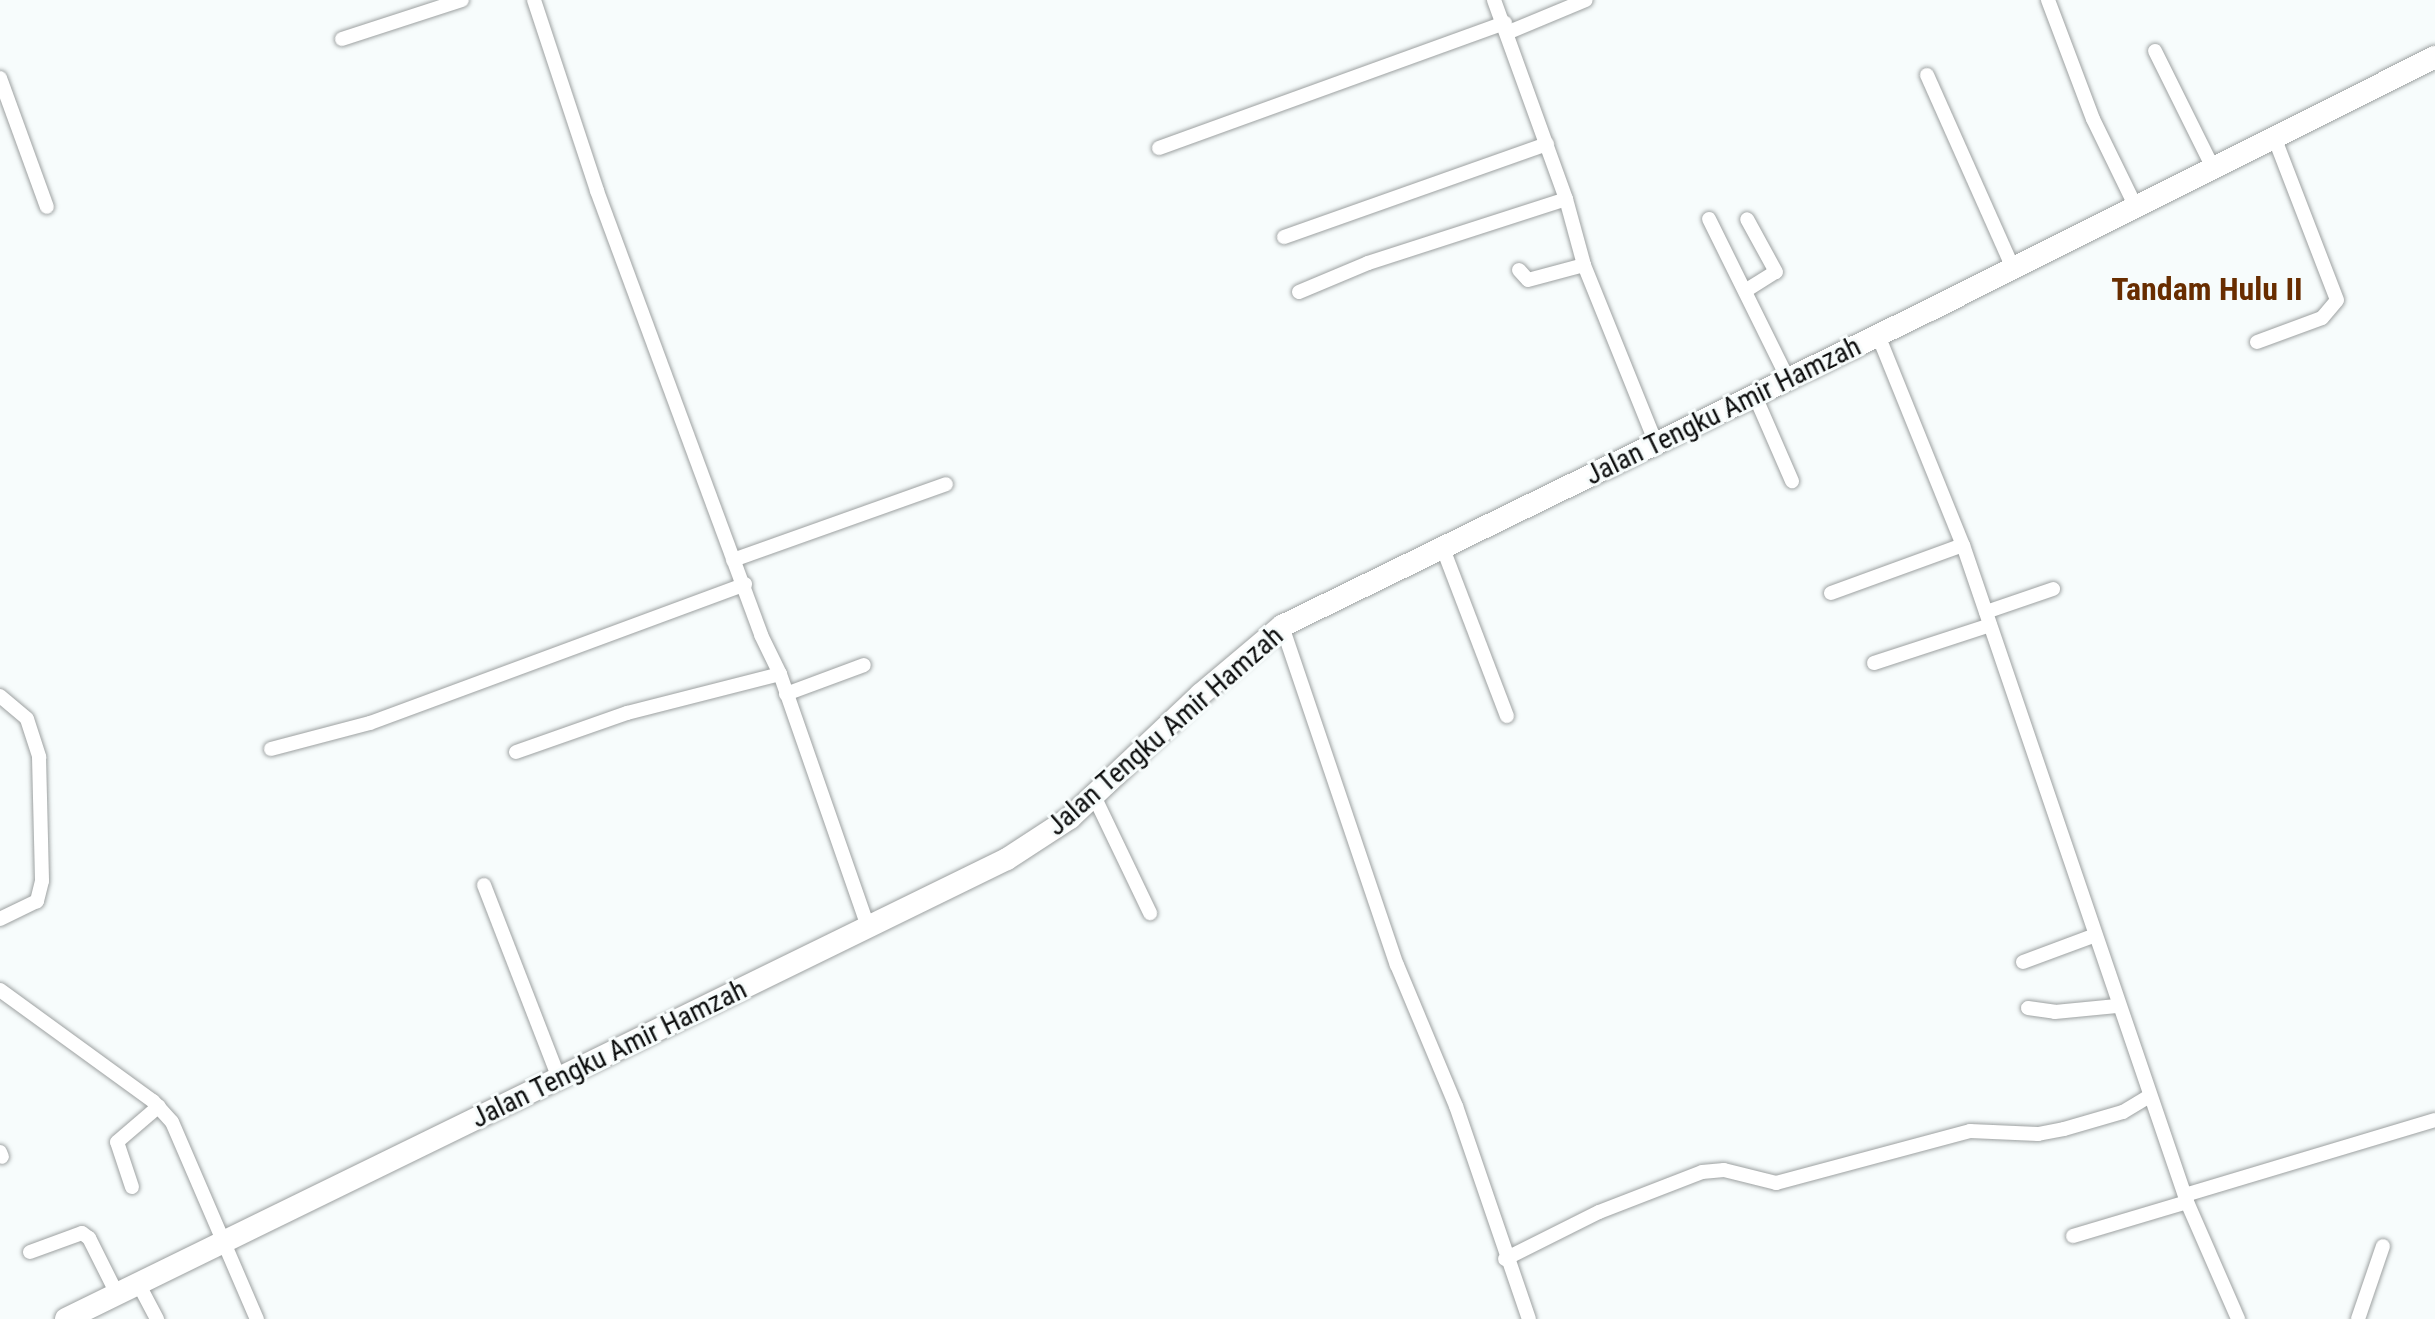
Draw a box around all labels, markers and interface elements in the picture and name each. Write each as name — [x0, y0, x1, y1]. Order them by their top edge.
district label: Tandam Hulu II — [2111, 270, 2303, 308]
street label: Jalan Tengku Amir Hamzah — [1580, 330, 1866, 492]
street label: Jalan Tengku Amir Hamzah — [1040, 619, 1290, 843]
street label: Jalan Tengku Amir Hamzah — [466, 973, 752, 1135]

